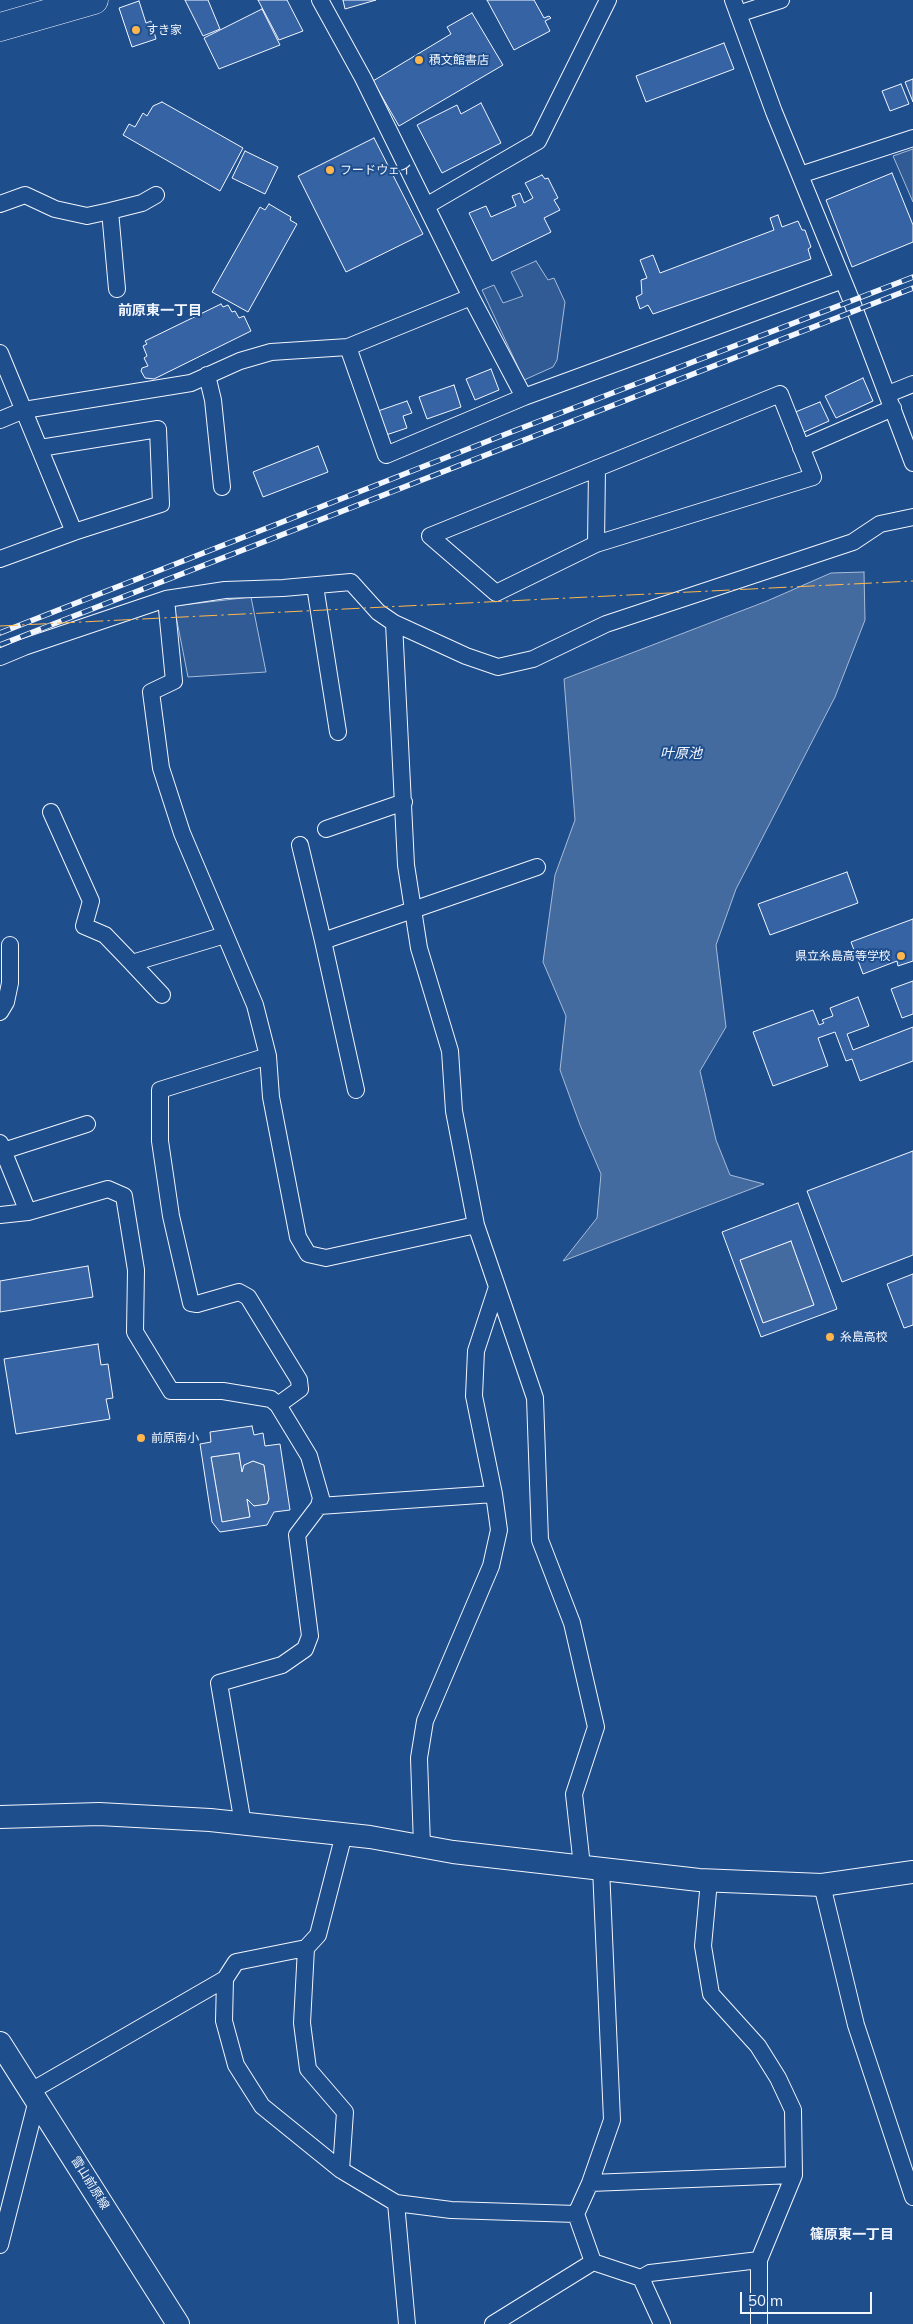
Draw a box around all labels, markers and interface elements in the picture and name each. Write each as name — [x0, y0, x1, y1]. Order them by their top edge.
place label: すき家 — [146, 23, 182, 37]
marker: すき家 — [130, 24, 142, 36]
place label: 積文館書店 — [429, 53, 489, 67]
marker: 積文館書店 — [413, 54, 425, 66]
place label: フードウェイ — [340, 163, 412, 177]
marker: フードウェイ — [324, 164, 336, 176]
district label: 前原東一丁目 — [118, 303, 202, 319]
water label: 叶原池 — [660, 746, 702, 762]
place label: 県立糸島高等学校 — [795, 949, 891, 963]
marker: 県立糸島高等学校 — [895, 950, 907, 962]
place label: 糸島高校 — [840, 1330, 888, 1344]
marker: 糸島高校 — [824, 1331, 836, 1343]
place label: 前原南小 — [151, 1431, 199, 1445]
marker: 前原南小 — [135, 1432, 147, 1444]
street label: 雷山前原線 — [68, 2154, 112, 2212]
district label: 篠原東一丁目 — [810, 2227, 894, 2243]
scale bar — [743, 2282, 876, 2314]
text: 50 m — [748, 2291, 783, 2310]

